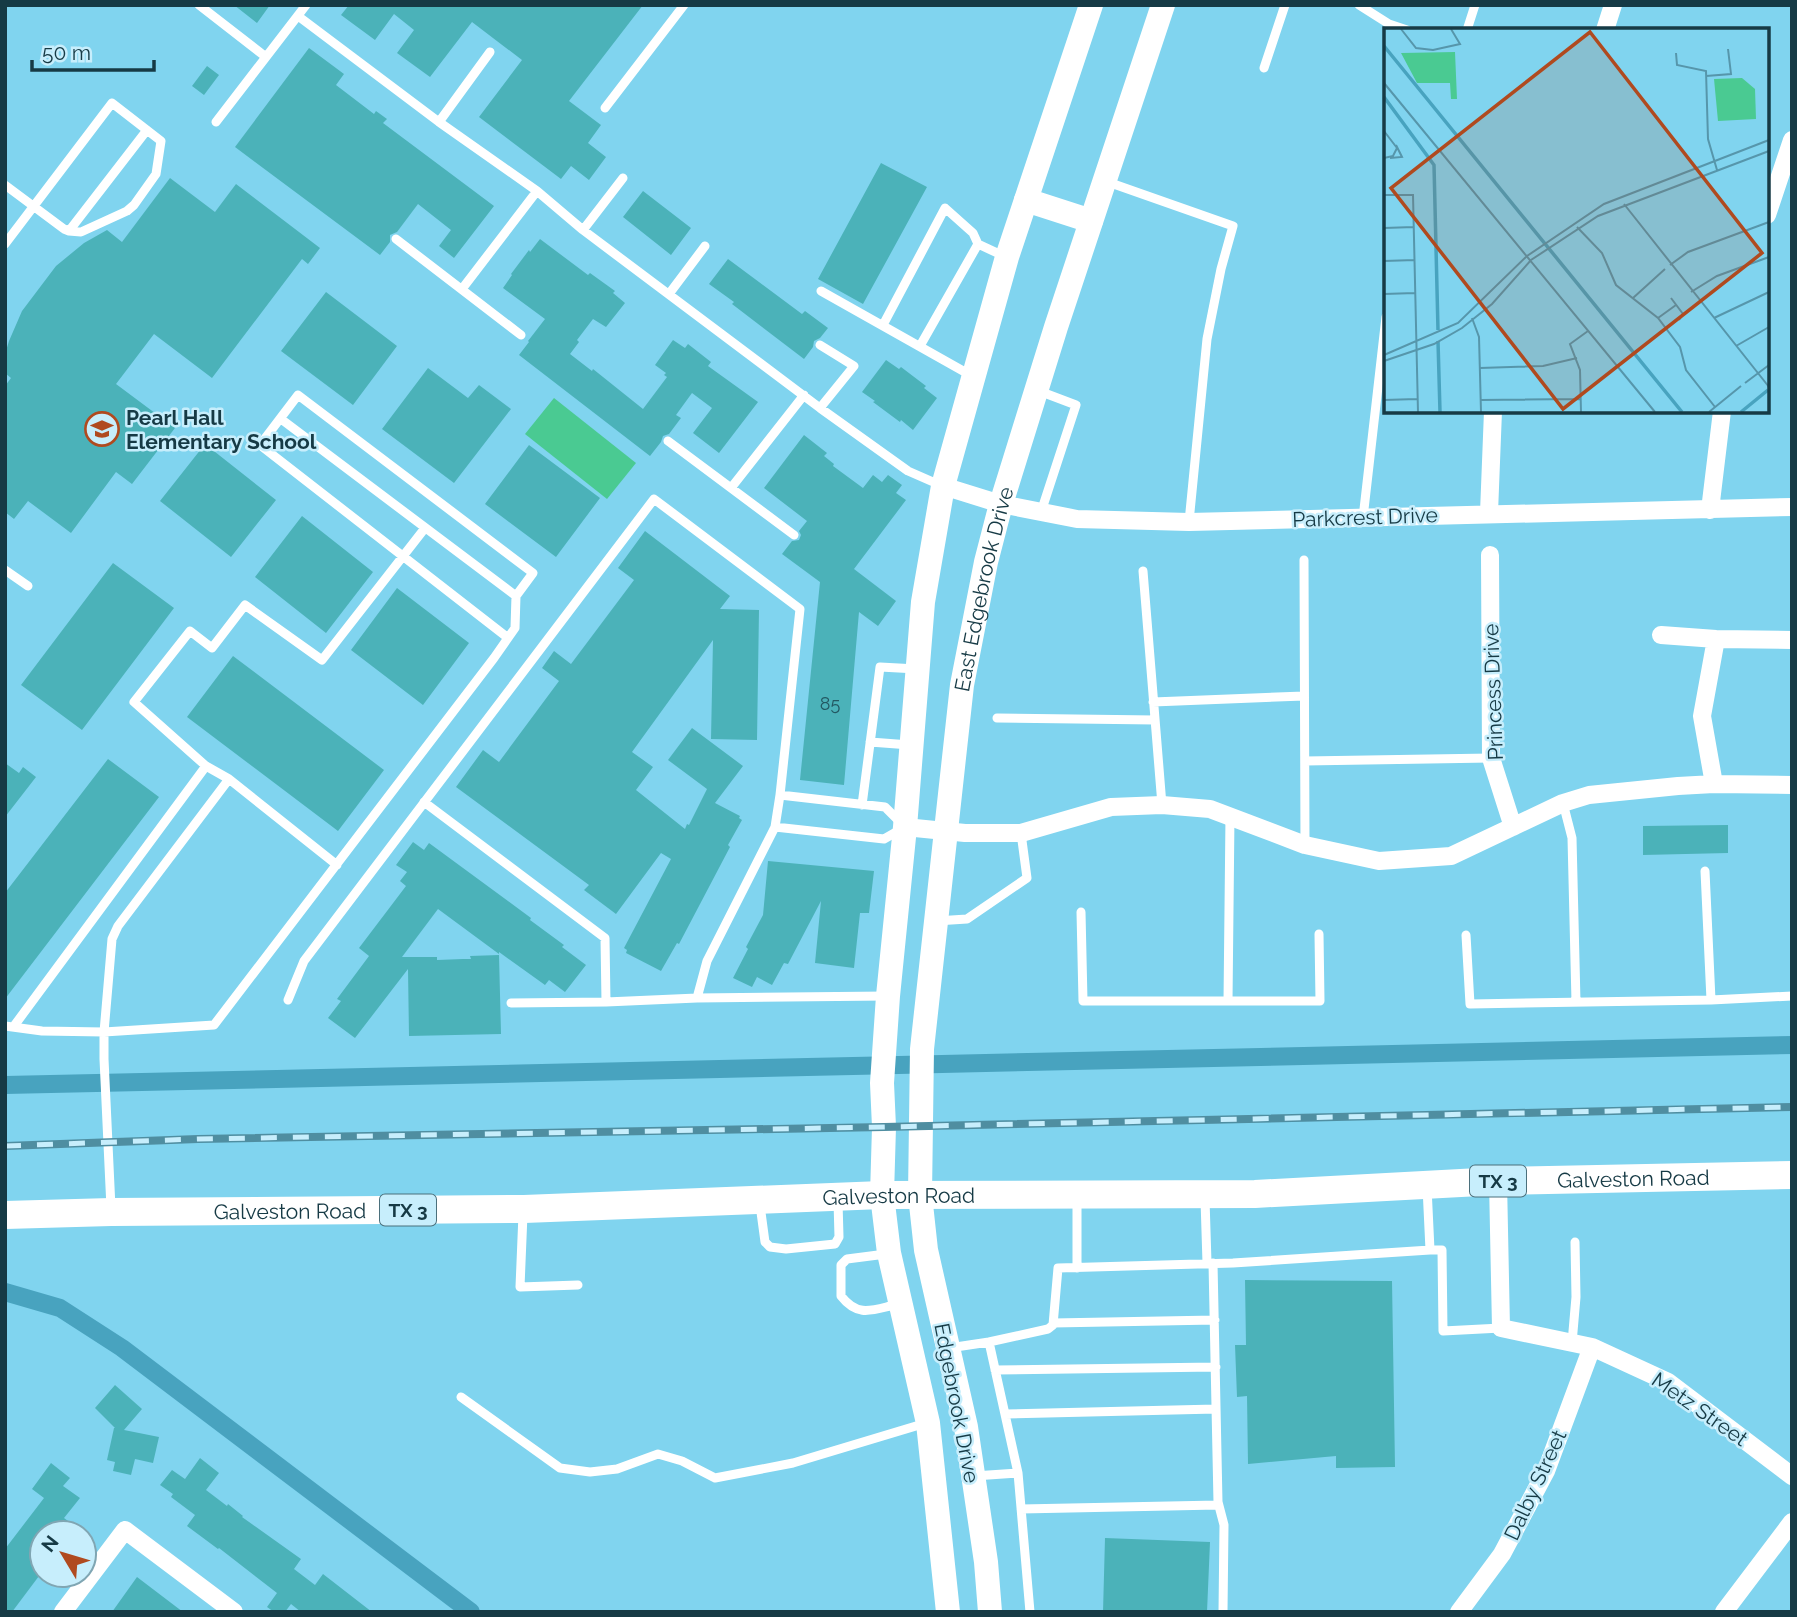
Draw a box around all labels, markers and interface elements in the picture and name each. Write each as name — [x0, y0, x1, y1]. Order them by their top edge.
scale bar — [32, 28, 154, 72]
inset map — [1384, 28, 1769, 413]
text: 50 m — [42, 40, 91, 65]
place label: Pearl Hall Elementary School — [126, 405, 317, 454]
school or university icon: Pearl Hall Elementary School — [83, 410, 121, 448]
street label: East Edgebrook Drive — [949, 483, 1018, 694]
street label: Parkcrest Drive — [1292, 502, 1438, 532]
street label: Princess Drive — [1478, 623, 1508, 761]
house number: 85 — [820, 693, 840, 714]
street label: Galveston Road — [1557, 1164, 1710, 1192]
road number: TX 3 — [1470, 1166, 1526, 1196]
street label: Galveston Road — [822, 1182, 975, 1210]
road number: TX 3 — [380, 1194, 436, 1226]
street label: Galveston Road — [214, 1198, 366, 1224]
street label: Edgebrook Drive — [929, 1321, 985, 1485]
street label: Metz Street — [1647, 1367, 1753, 1451]
street label: Dalby Street — [1499, 1426, 1571, 1544]
north arrow — [28, 1519, 98, 1589]
text: N — [36, 1531, 63, 1556]

